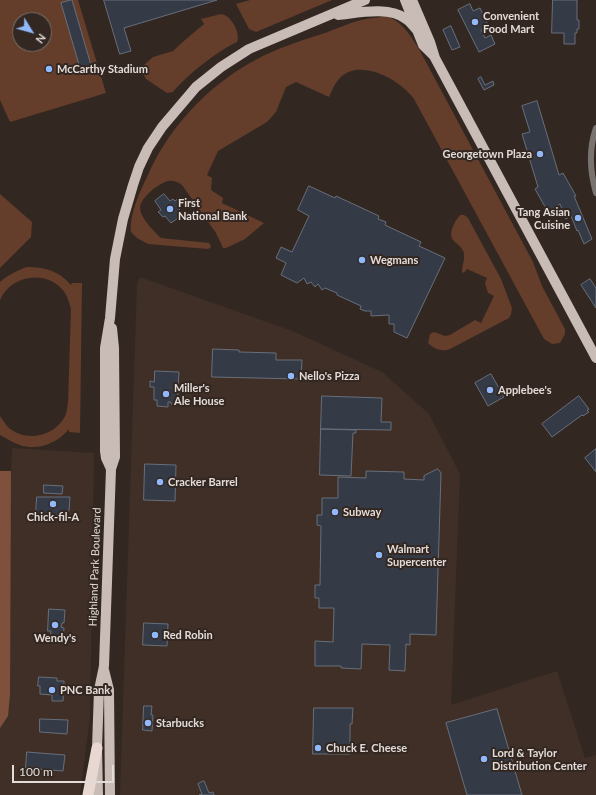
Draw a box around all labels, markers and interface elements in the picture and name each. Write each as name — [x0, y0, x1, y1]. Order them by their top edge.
place label: Convenient Food Mart — [483, 9, 539, 35]
north arrow — [12, 12, 52, 52]
marker: Convenient Food Mart — [470, 17, 480, 27]
text: N — [33, 32, 49, 46]
place label: McCarthy Stadium — [57, 62, 148, 76]
marker: McCarthy Stadium — [44, 64, 54, 74]
place label: Georgetown Plaza — [443, 147, 532, 161]
marker: Georgetown Plaza — [535, 149, 545, 159]
place label: First National Bank — [178, 196, 247, 222]
marker: First National Bank — [165, 204, 175, 214]
place label: Tang Asian Cuisine — [517, 205, 570, 231]
marker: Tang Asian Cuisine — [573, 213, 583, 223]
place label: Wegmans — [370, 253, 418, 267]
marker: Wegmans — [357, 255, 367, 265]
place label: Nello's Pizza — [299, 369, 360, 383]
marker: Nello's Pizza — [286, 371, 296, 381]
place label: Miller's Ale House — [174, 381, 224, 407]
place label: Applebee's — [498, 383, 552, 397]
marker: Applebee's — [485, 385, 495, 395]
marker: Miller's Ale House — [161, 389, 171, 399]
place label: Cracker Barrel — [168, 475, 238, 489]
marker: Cracker Barrel — [155, 477, 165, 487]
marker: Chick-fil-A — [48, 499, 58, 509]
place label: Subway — [343, 505, 381, 519]
street label: Highland Park Boulevard — [86, 507, 104, 627]
marker: Subway — [330, 507, 340, 517]
place label: Chick-fil-A — [27, 510, 79, 524]
place label: Walmart Supercenter — [387, 542, 446, 568]
marker: Walmart Supercenter — [374, 550, 384, 560]
marker: Wendy's — [50, 620, 60, 630]
place label: Red Robin — [163, 628, 213, 642]
marker: Red Robin — [150, 630, 160, 640]
place label: Wendy's — [34, 631, 76, 645]
place label: PNC Bank — [60, 683, 110, 697]
marker: PNC Bank — [47, 685, 57, 695]
place label: Starbucks — [156, 716, 204, 730]
marker: Starbucks — [143, 718, 153, 728]
place label: Chuck E. Cheese — [326, 741, 407, 755]
marker: Chuck E. Cheese — [313, 743, 323, 753]
place label: Lord & Taylor Distribution Center — [492, 746, 587, 772]
marker: Lord & Taylor Distribution Center — [479, 754, 489, 764]
scale bar — [14, 757, 116, 783]
text: 100 m — [19, 764, 53, 779]

